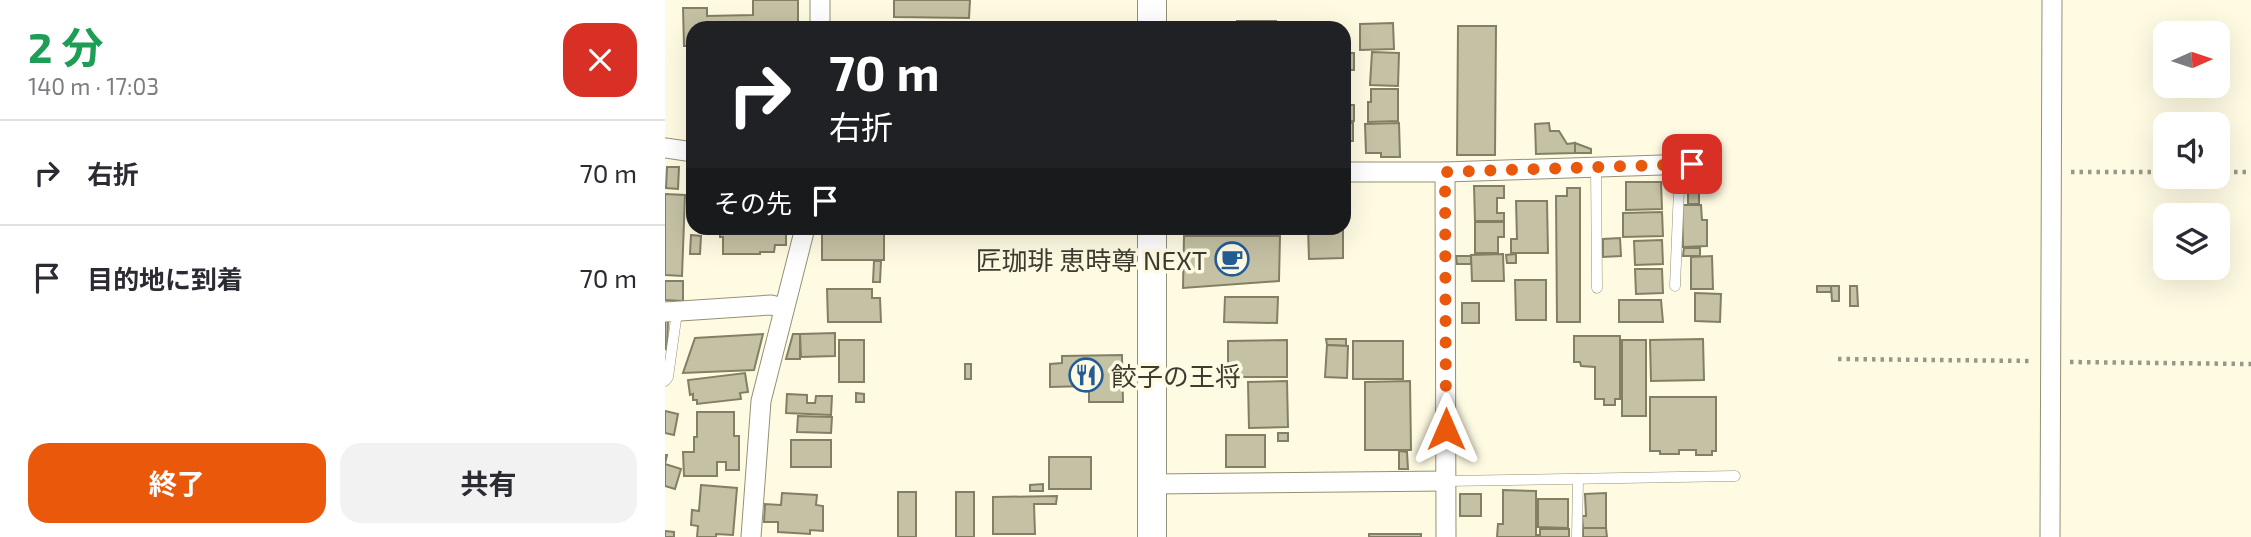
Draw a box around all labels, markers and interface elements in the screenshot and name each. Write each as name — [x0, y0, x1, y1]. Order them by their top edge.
text: 2 分 — [28, 21, 103, 71]
north arrow — [2153, 21, 2229, 98]
map controls — [2153, 21, 2230, 280]
button: close — [563, 23, 637, 97]
text: 70 m — [829, 42, 940, 101]
icon: right — [714, 49, 805, 140]
text: 140 m · 17:03 — [28, 72, 159, 100]
text: 右折 — [829, 107, 893, 145]
button: sound — [2153, 112, 2230, 189]
pin — [1662, 134, 1722, 194]
icon: arrive — [1673, 145, 1711, 183]
icon: right — [28, 154, 66, 192]
text: 70 m — [579, 157, 637, 188]
text: 右折 — [87, 158, 139, 189]
icon: arrive — [806, 182, 844, 220]
text: その先 — [714, 187, 792, 218]
button: layers — [2153, 203, 2230, 280]
cafe icon: 匠珈琲 恵時尊 NEXT — [1213, 240, 1251, 278]
place label: 匠珈琲 恵時尊 NEXT — [976, 244, 1207, 275]
icon: arrive — [28, 259, 66, 297]
text: 70 m — [579, 262, 637, 293]
text: 目的地に到着 — [87, 263, 243, 294]
restaurant icon: 餃子の王将 — [1067, 356, 1105, 394]
place label: 餃子の王将 — [1111, 360, 1241, 391]
position arrow — [1409, 392, 1483, 466]
button: 終了 — [28, 443, 326, 523]
button: 共有 — [340, 443, 637, 523]

